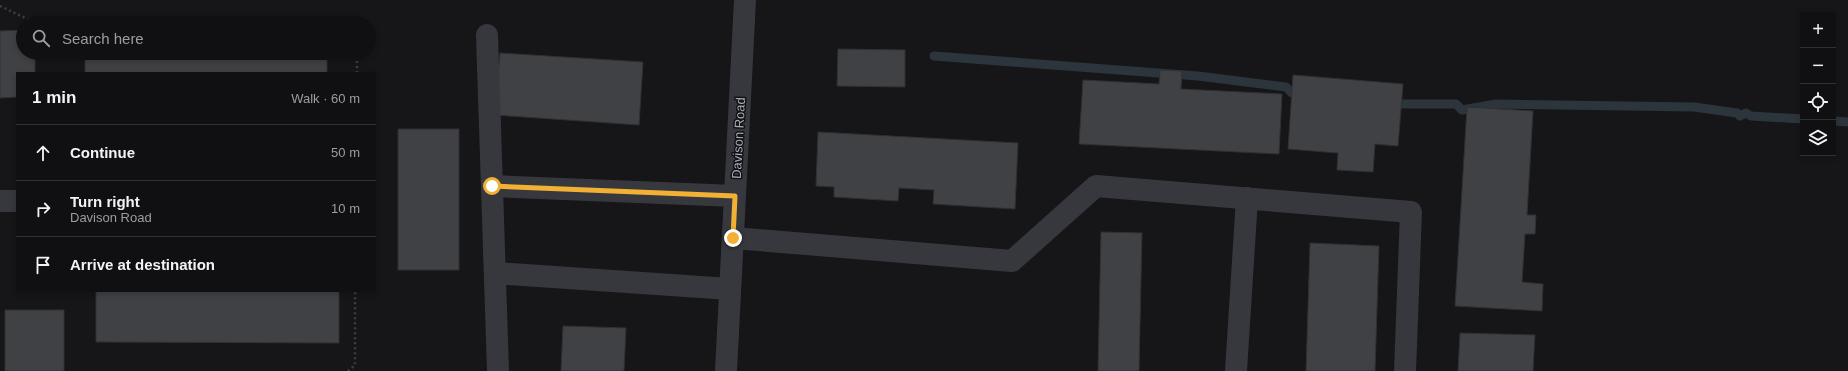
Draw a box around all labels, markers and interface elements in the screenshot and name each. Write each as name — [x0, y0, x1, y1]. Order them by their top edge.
map controls — [1800, 12, 1836, 156]
button: + — [1800, 12, 1836, 48]
search box — [16, 16, 376, 60]
icon: search — [30, 27, 52, 49]
text: Search here — [62, 30, 144, 47]
button: − — [1800, 48, 1836, 84]
button: locate — [1800, 84, 1836, 120]
text: 1 min — [32, 88, 76, 107]
text: Walk · 60 m — [291, 91, 360, 106]
street label: Davison Road — [729, 97, 748, 179]
button: layers — [1800, 120, 1836, 156]
icon: ahead — [32, 142, 54, 164]
text: Continue — [70, 144, 135, 161]
text: 50 m — [331, 145, 360, 160]
route start — [483, 177, 501, 195]
text: Turn right — [70, 193, 140, 210]
icon: right — [32, 198, 54, 220]
text: 10 m — [331, 201, 360, 216]
text: Davison Road — [70, 210, 152, 225]
route end — [724, 229, 742, 247]
icon: arrive — [32, 254, 54, 276]
text: Arrive at destination — [70, 256, 215, 273]

